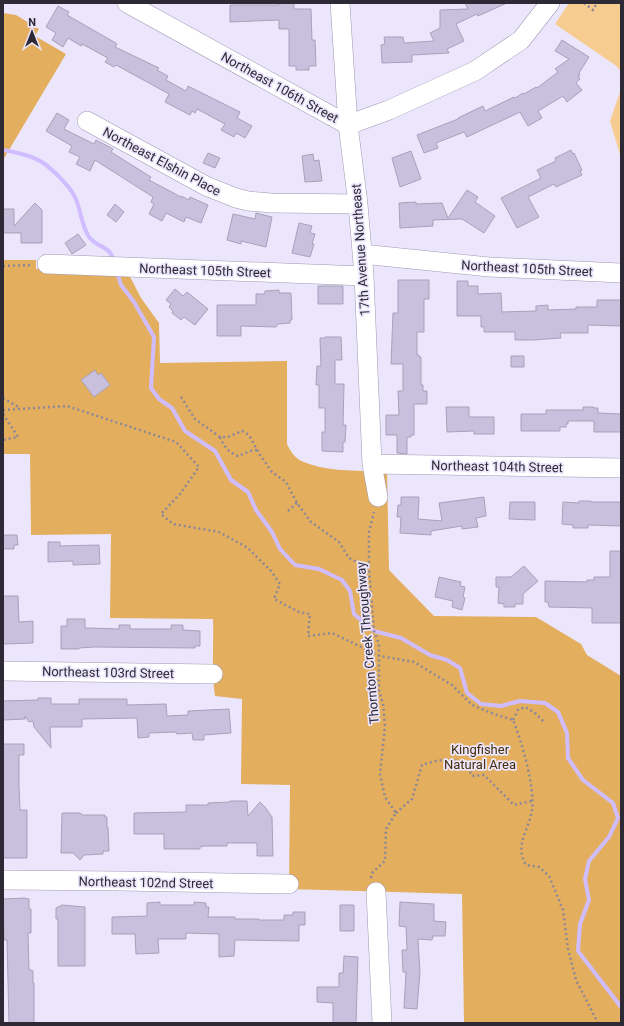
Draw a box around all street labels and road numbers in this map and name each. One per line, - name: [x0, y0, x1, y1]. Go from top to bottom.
- street label: Northeast 106th Street: [218, 49, 341, 126]
- street label: Northeast Elshin Place: [100, 124, 223, 199]
- street label: 17th Avenue Northeast: [348, 183, 373, 317]
- street label: Northeast 105th Street: [461, 258, 593, 279]
- street label: Northeast 105th Street: [139, 261, 271, 280]
- street label: Northeast 104th Street: [431, 458, 563, 475]
- street label: Thornton Creek Throughway: [353, 561, 382, 725]
- street label: Northeast 103rd Street: [42, 664, 174, 681]
- street label: Northeast 102nd Street: [78, 874, 214, 891]

